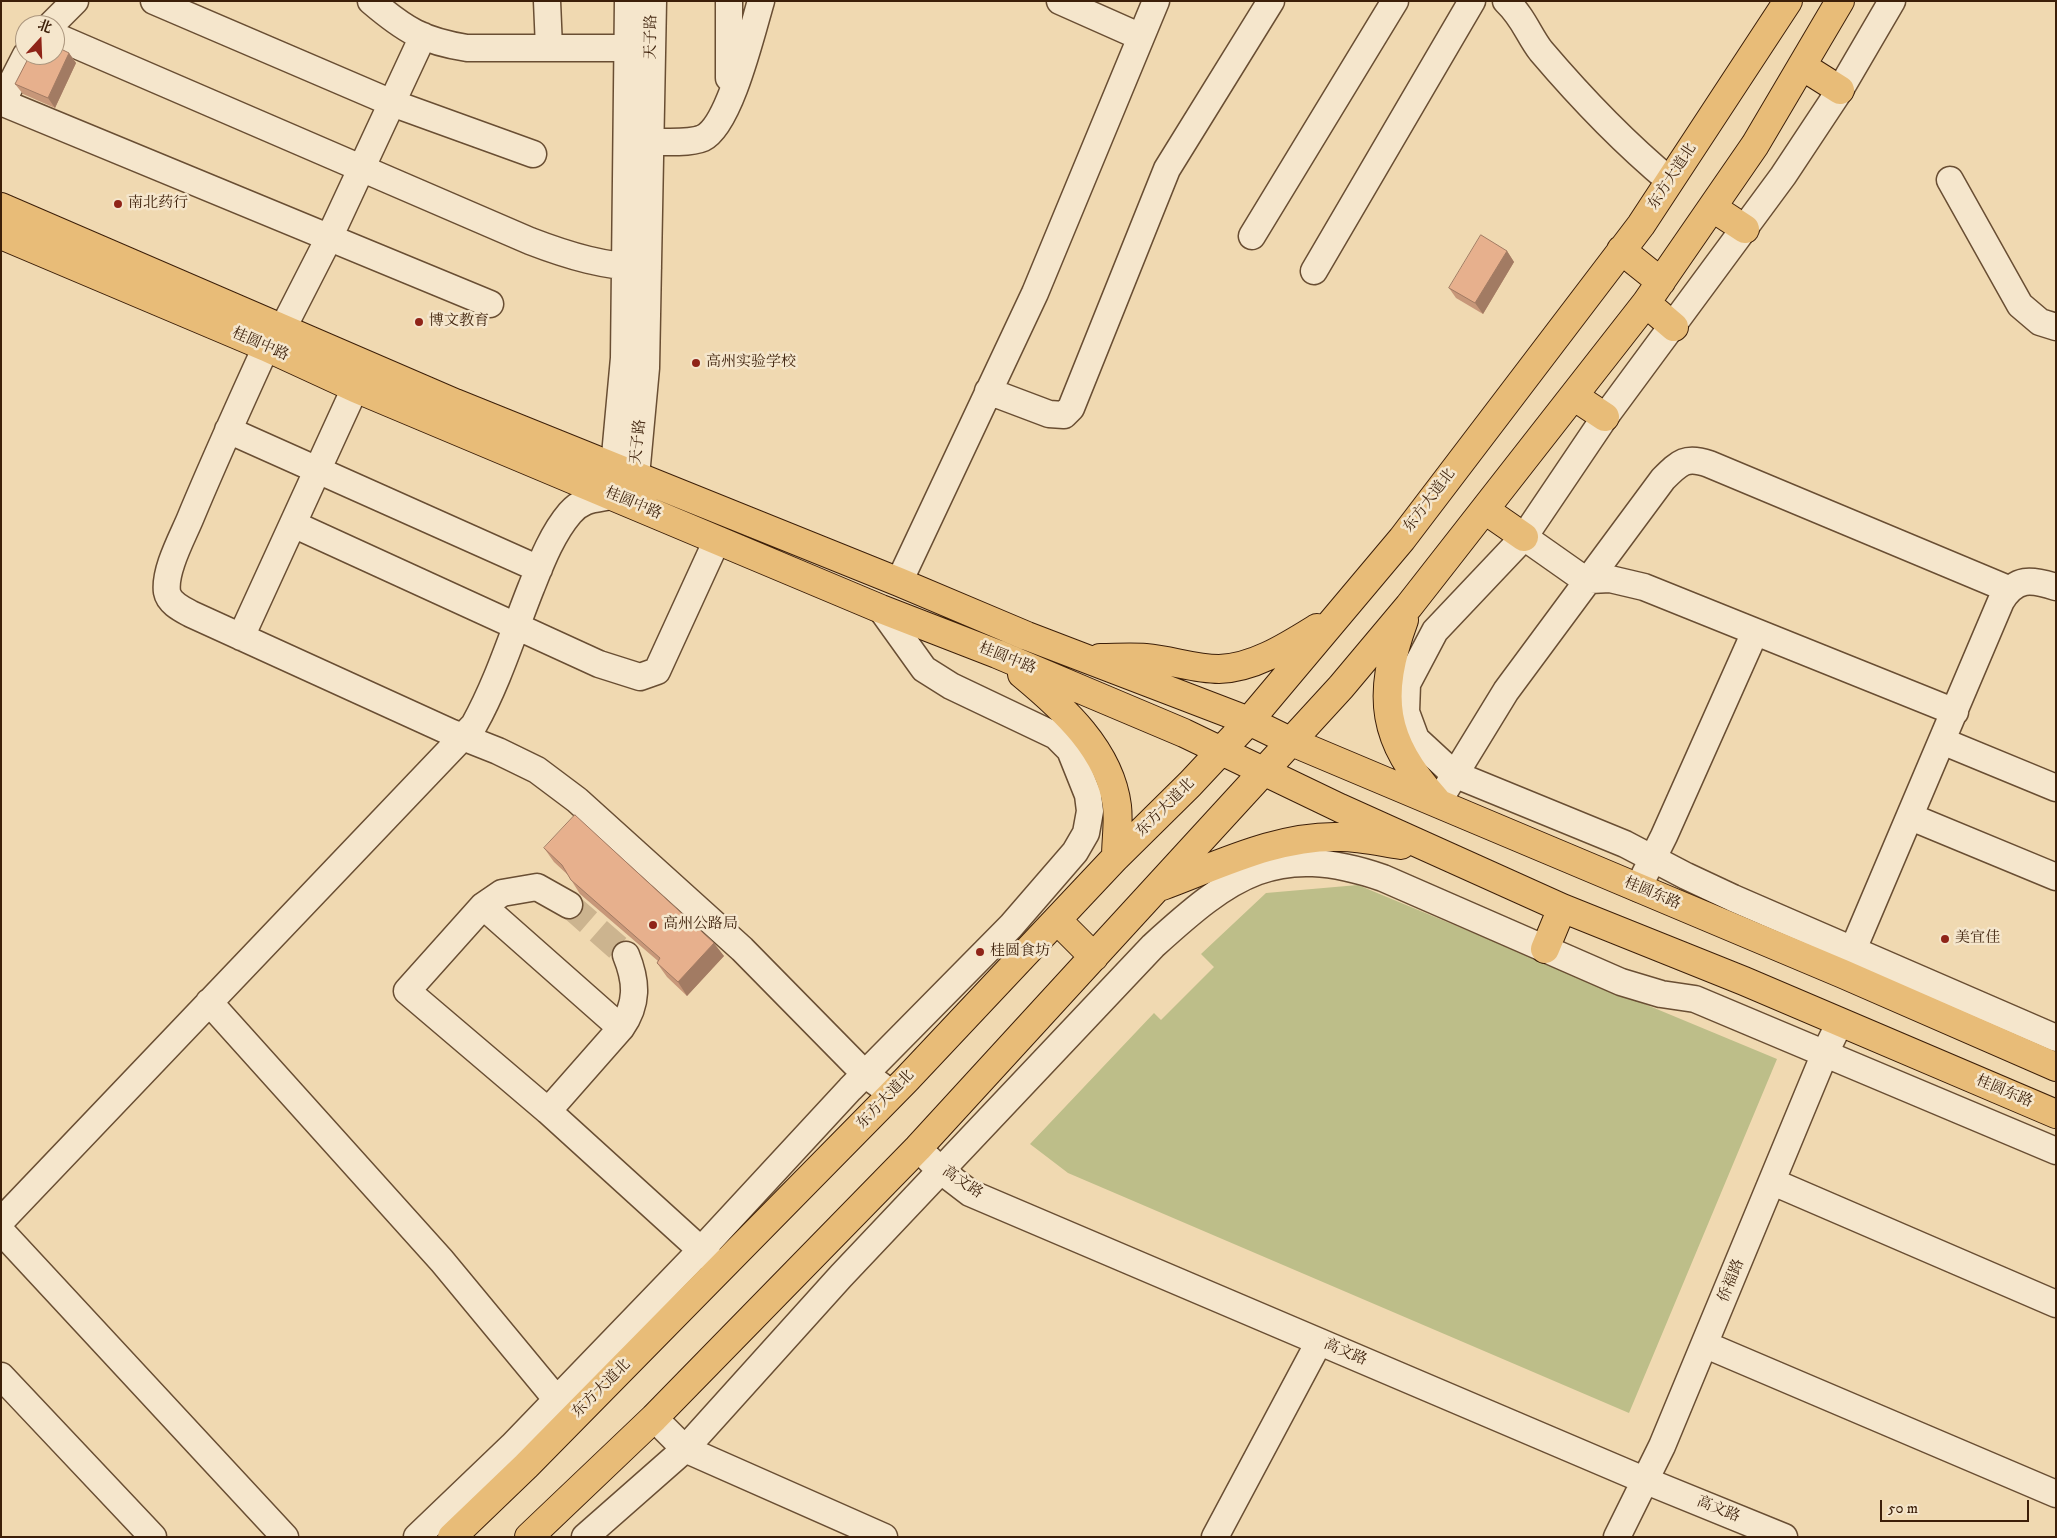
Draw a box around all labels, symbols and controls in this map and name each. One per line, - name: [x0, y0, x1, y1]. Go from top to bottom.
- street label: 天子路: [643, 14, 661, 60]
- north arrow: [15, 15, 65, 65]
- text: 北: [35, 16, 54, 38]
- street label: 东方大道北: [1645, 141, 1701, 213]
- place label: 南北药行: [128, 195, 188, 213]
- marker: 南北药行: [112, 198, 124, 210]
- place label: 博文教育: [429, 313, 489, 331]
- marker: 博文教育: [413, 316, 425, 328]
- street label: 桂圆中路: [229, 325, 291, 365]
- place label: 高州实验学校: [706, 354, 796, 372]
- marker: 高州实验学校: [690, 357, 702, 369]
- street label: 天子路: [628, 419, 650, 465]
- street label: 东方大道北: [1400, 466, 1460, 536]
- street label: 桂圆中路: [602, 484, 664, 524]
- street label: 桂圆中路: [976, 639, 1038, 679]
- street label: 东方大道北: [1133, 775, 1199, 841]
- street label: 桂圆东路: [1621, 874, 1683, 914]
- place label: 高州公路局: [663, 916, 738, 934]
- marker: 高州公路局: [647, 919, 659, 931]
- place label: 美宜佳: [1955, 930, 2000, 948]
- marker: 美宜佳: [1939, 933, 1951, 945]
- place label: 桂圆食坊: [990, 943, 1050, 961]
- marker: 桂圆食坊: [974, 946, 986, 958]
- street label: 东方大道北: [853, 1067, 919, 1133]
- street label: 桂圆东路: [1973, 1072, 2035, 1112]
- street label: 高文路: [938, 1163, 986, 1203]
- street label: 侨福路: [1715, 1257, 1749, 1305]
- street label: 高文路: [1321, 1336, 1369, 1370]
- street label: 东方大道北: [569, 1356, 635, 1422]
- scale bar: [1882, 1490, 2031, 1522]
- street label: 高文路: [1694, 1493, 1742, 1527]
- text: 50 m: [1888, 1499, 1918, 1518]

